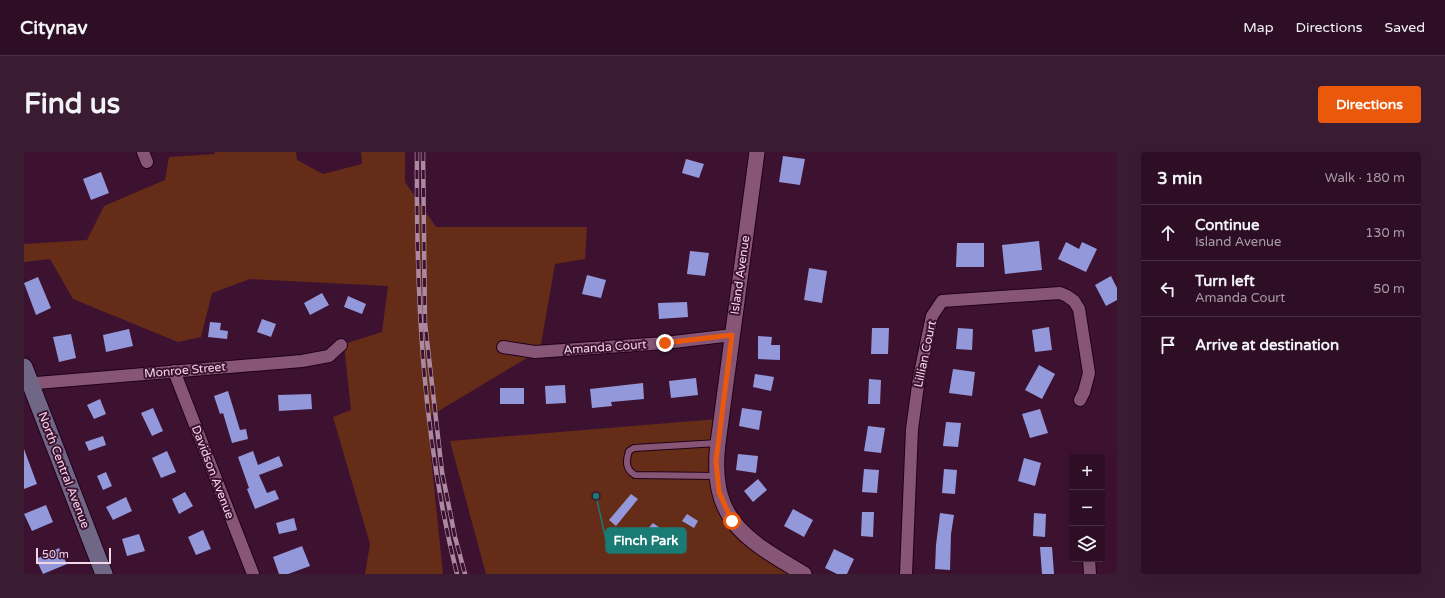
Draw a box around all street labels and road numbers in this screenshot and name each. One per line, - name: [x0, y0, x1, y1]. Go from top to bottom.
- street label: Island Avenue: [728, 234, 753, 315]
- street label: Lillian Court: [911, 319, 939, 389]
- street label: Amanda Court: [563, 337, 647, 357]
- street label: Monroe Street: [144, 359, 227, 381]
- street label: North Central Avenue: [35, 410, 93, 530]
- street label: Davidson Avenue: [189, 423, 237, 521]

